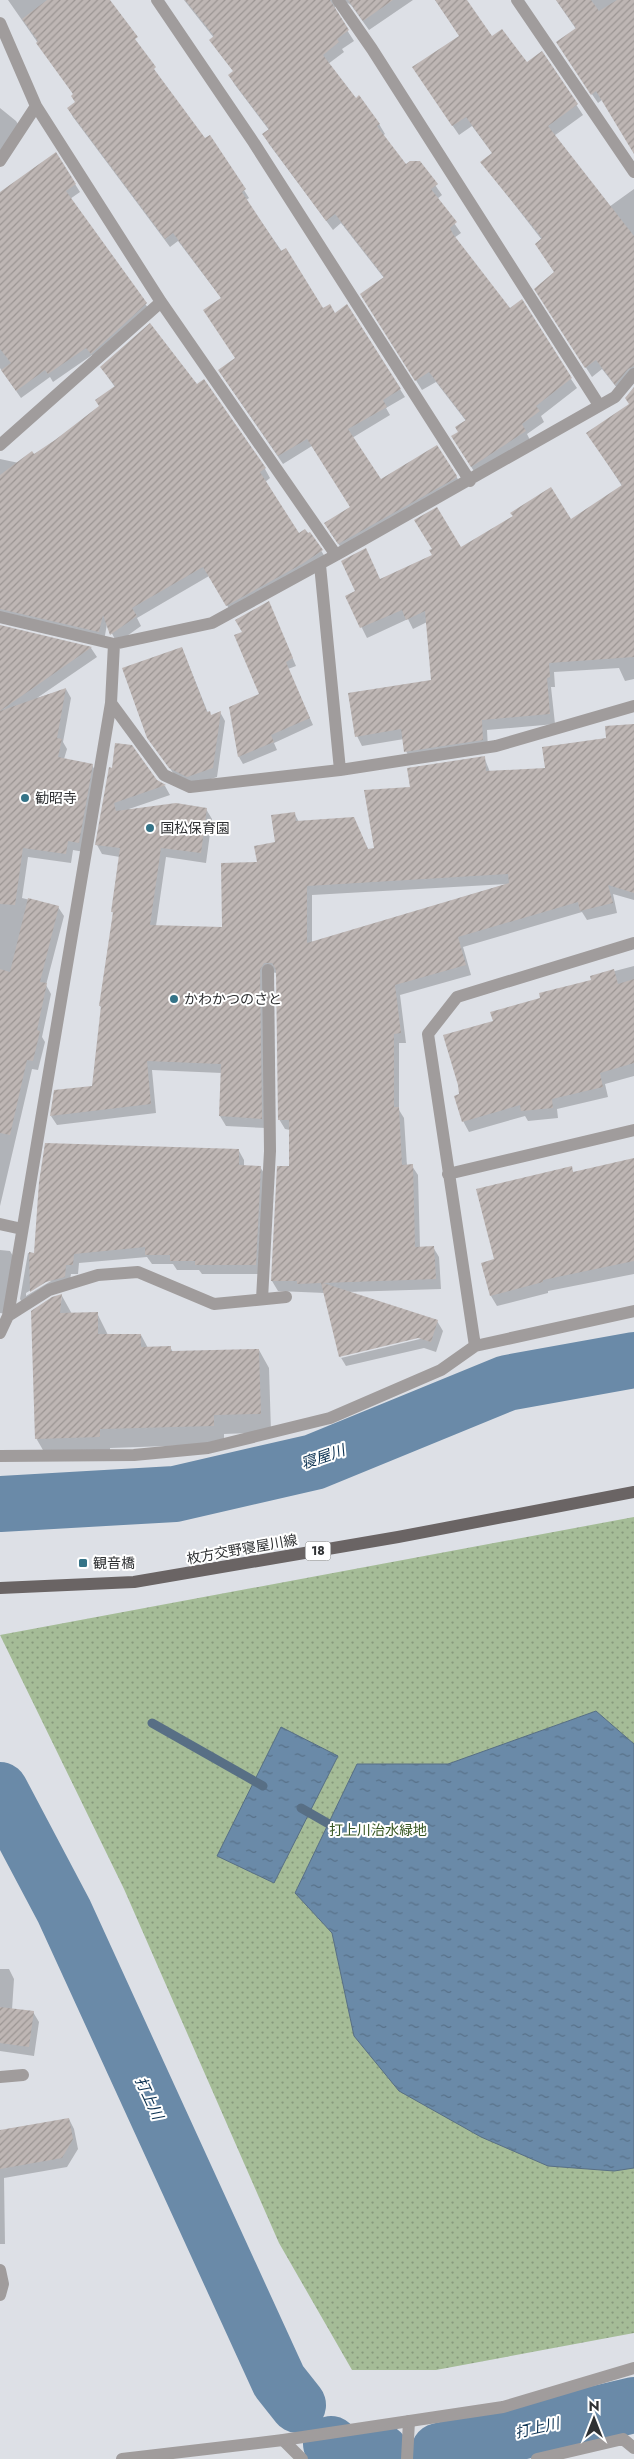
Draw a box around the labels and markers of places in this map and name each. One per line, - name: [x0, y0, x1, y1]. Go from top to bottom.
- place label: 勧昭寺: [35, 788, 77, 808]
- marker: 勧昭寺: [19, 792, 31, 804]
- place label: 国松保育園: [160, 818, 230, 838]
- marker: 国松保育園: [144, 822, 156, 834]
- place label: かわかつのさと: [184, 989, 282, 1009]
- marker: かわかつのさと: [168, 993, 180, 1005]
- place label: 観音橋: [93, 1553, 135, 1573]
- marker: 観音橋: [77, 1557, 89, 1569]

